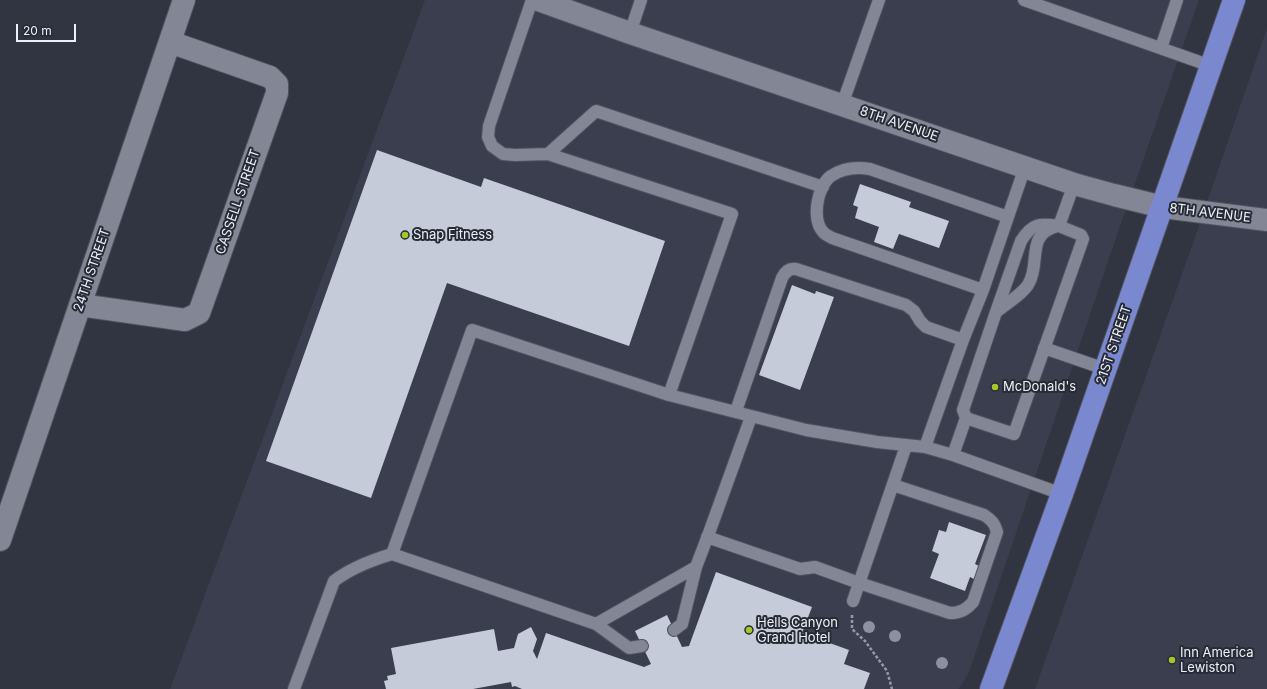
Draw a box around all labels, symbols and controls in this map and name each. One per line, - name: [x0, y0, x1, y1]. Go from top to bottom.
- scale bar: [18, 16, 78, 42]
- text: 20 m: [23, 23, 52, 38]
- street label: 8TH AVENUE: [858, 103, 940, 145]
- street label: CASSELL STREET: [213, 147, 263, 257]
- street label: 8TH AVENUE: [1168, 200, 1252, 226]
- street label: 24TH STREET: [70, 226, 114, 314]
- place label: Snap Fitness: [413, 227, 492, 243]
- marker: Snap Fitness: [400, 230, 410, 240]
- street label: 21ST STREET: [1093, 303, 1135, 387]
- place label: McDonald's: [1003, 379, 1076, 395]
- marker: McDonald's: [990, 382, 1000, 392]
- place label: Hells Canyon Grand Hotel: [757, 615, 838, 646]
- marker: Hells Canyon Grand Hotel: [744, 625, 754, 635]
- place label: Inn America Lewiston: [1180, 645, 1254, 676]
- marker: Inn America Lewiston: [1167, 655, 1177, 665]

